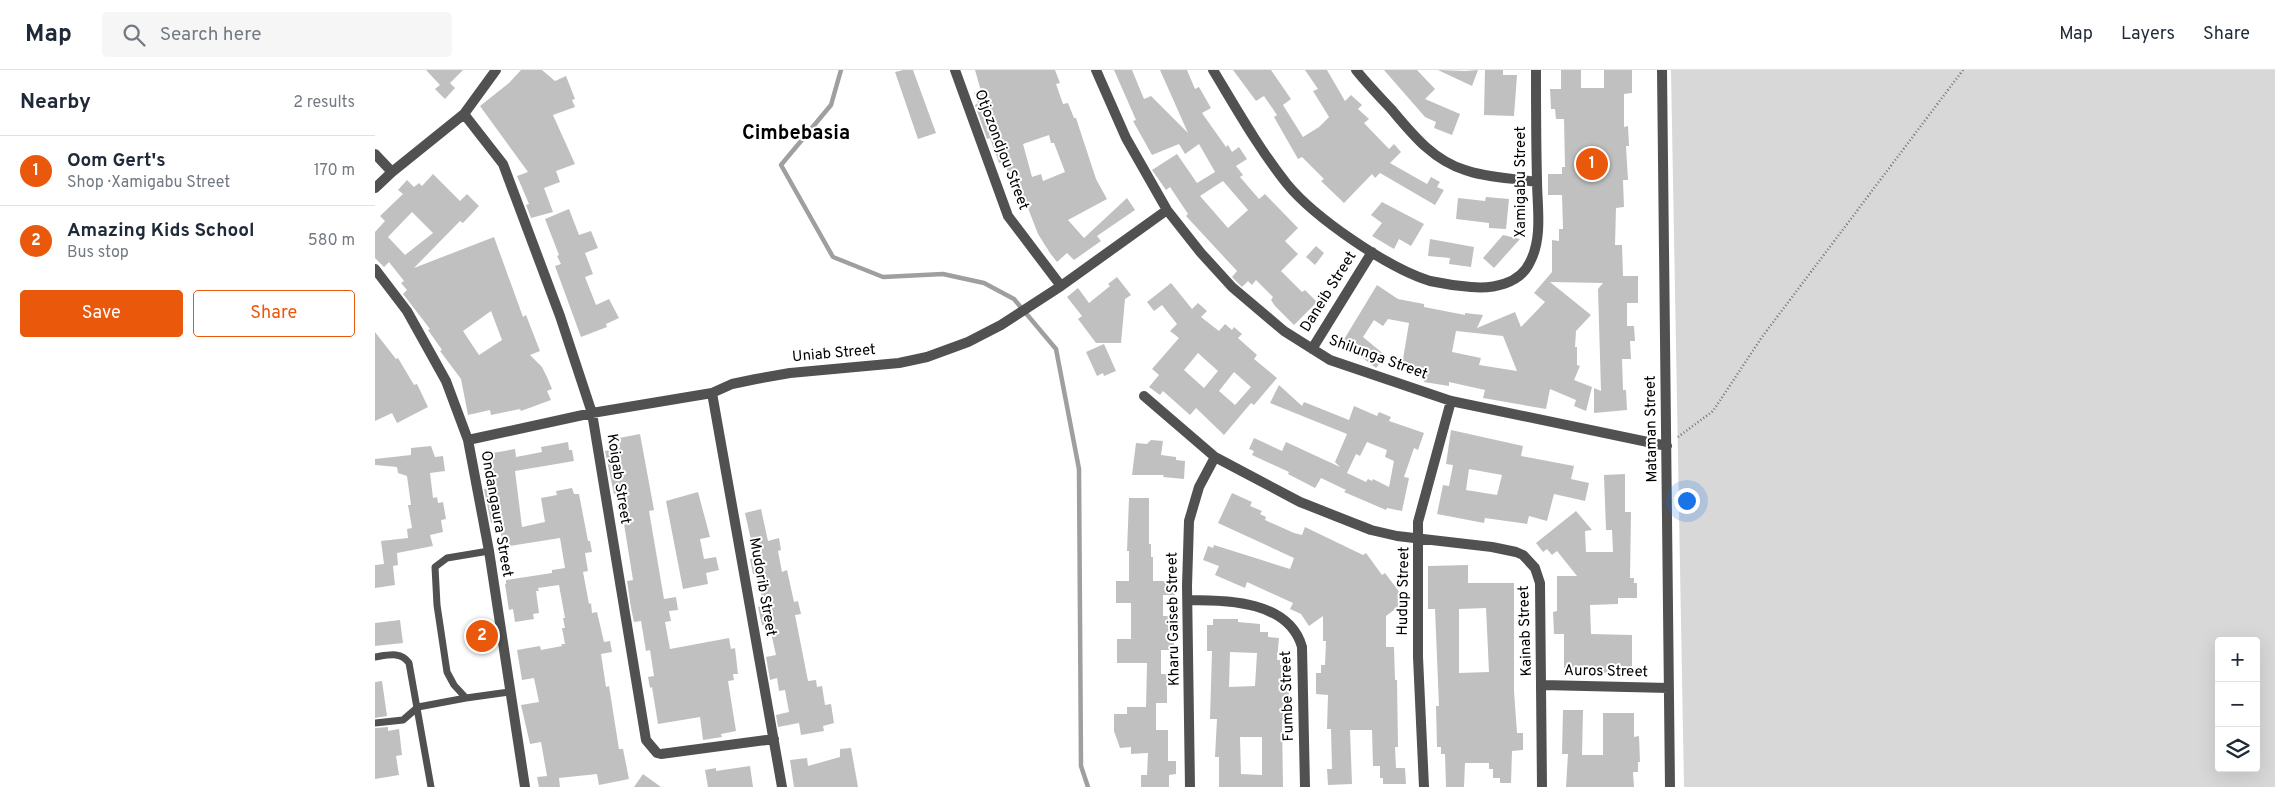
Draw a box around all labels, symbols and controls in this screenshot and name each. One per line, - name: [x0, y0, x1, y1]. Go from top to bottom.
- search box: [102, 12, 452, 57]
- text: Map: [25, 20, 72, 50]
- icon: search: [120, 21, 148, 49]
- text: Search here: [160, 23, 261, 47]
- text: Map: [2059, 23, 2093, 46]
- text: Layers: [2121, 23, 2175, 46]
- text: Share: [2203, 23, 2250, 46]
- street label: Otjozondjou Street: [969, 87, 1033, 213]
- text: Nearby: [20, 89, 91, 116]
- text: 2 results: [293, 93, 355, 113]
- district label: Cimbebasia: [742, 121, 850, 147]
- street label: Xamigabu Street: [1512, 126, 1531, 238]
- pin: 1: [1576, 145, 1608, 183]
- text: Oom Gert's: [67, 149, 166, 173]
- text: 1: [33, 161, 39, 181]
- text: 170 m: [314, 161, 355, 181]
- text: Shop · Xamigabu Street: [67, 173, 230, 193]
- text: Amazing Kids School: [67, 219, 255, 243]
- text: 2: [31, 231, 41, 251]
- text: 580 m: [308, 231, 355, 251]
- text: Bus stop: [67, 243, 129, 263]
- street label: Daneib Street: [1297, 248, 1361, 336]
- button: Save: [20, 290, 183, 337]
- button: Share: [193, 290, 355, 337]
- street label: Shilunga Street: [1326, 331, 1430, 385]
- street label: Uniab Street: [791, 341, 877, 367]
- street label: Mataman Street: [1642, 375, 1662, 483]
- street label: Koigab Street: [601, 432, 635, 526]
- street label: Ondangaura Street: [476, 449, 516, 579]
- your location: [1674, 488, 1700, 514]
- street label: Mudorib Street: [744, 536, 780, 638]
- street label: Hudup Street: [1394, 546, 1414, 636]
- street label: Kharu Gaiseb Street: [1163, 552, 1185, 686]
- street label: Kainab Street: [1515, 585, 1537, 677]
- pin: 2: [466, 617, 498, 655]
- map controls: [2215, 637, 2260, 772]
- button: +: [2215, 637, 2260, 682]
- street label: Fumbe Street: [1277, 650, 1299, 742]
- street label: Auros Street: [1564, 662, 1648, 682]
- button: −: [2215, 682, 2260, 727]
- button: layers: [2215, 727, 2260, 772]

